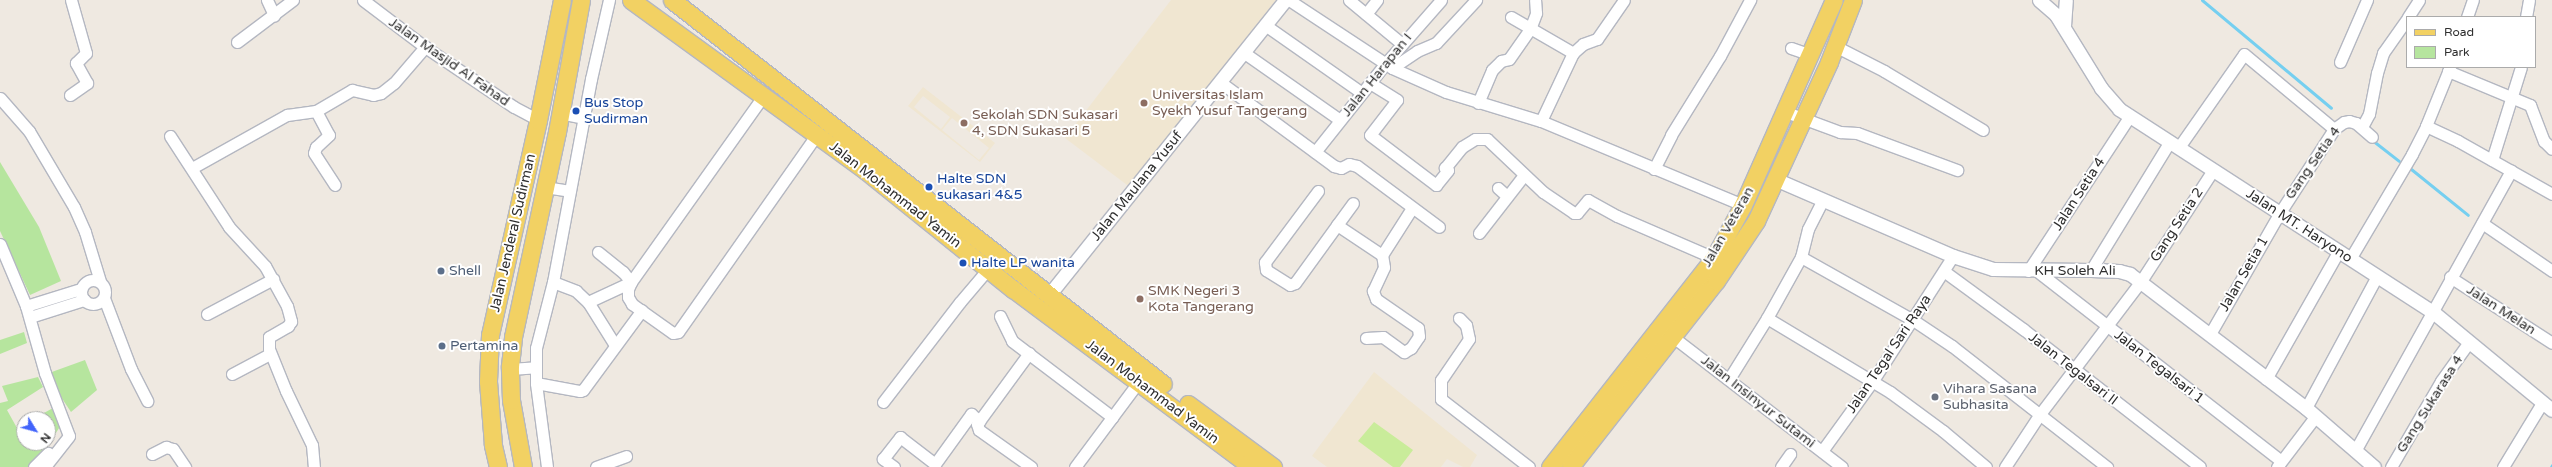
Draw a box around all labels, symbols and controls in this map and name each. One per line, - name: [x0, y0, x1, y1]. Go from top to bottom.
- street label: Jalan Masjid Al Fahad: [385, 14, 513, 110]
- legend: [2406, 16, 2536, 68]
- text: Road: [2444, 25, 2474, 39]
- street label: Jalan Harapan I: [1338, 30, 1416, 120]
- text: Park: [2444, 45, 2470, 59]
- place label: Universitas Islam Syekh Yusuf Tangerang: [1152, 87, 1307, 120]
- place label: Bus Stop Sudirman: [584, 95, 648, 128]
- marker: Universitas Islam Syekh Yusuf Tangerang: [1139, 98, 1149, 108]
- marker: Bus Stop Sudirman: [571, 106, 581, 116]
- place label: Sekolah SDN Sukasari 4, SDN Sukasari 5: [972, 107, 1118, 140]
- marker: Sekolah SDN Sukasari 4, SDN Sukasari 5: [959, 118, 969, 128]
- street label: Gang Setia 4: [2282, 123, 2344, 203]
- street label: Jalan Maulana Yusuf: [1088, 128, 1186, 244]
- street label: Jalan Mohammad Yamin: [826, 138, 964, 252]
- street label: Jalan Jenderal Sudirman: [487, 152, 539, 314]
- street label: Jalan Setia 4: [2049, 154, 2109, 234]
- place label: Halte SDN sukasari 4&5: [937, 171, 1023, 204]
- marker: Halte SDN sukasari 4&5: [924, 182, 934, 192]
- street label: Jalan Veteran: [1698, 184, 1758, 270]
- street label: Gang Setia 2: [2147, 185, 2207, 265]
- street label: Jalan MT. Haryono: [2243, 185, 2355, 267]
- street label: Jalan Setia 1: [2216, 234, 2272, 314]
- place label: Halte LP wanita: [971, 255, 1075, 271]
- marker: Halte LP wanita: [958, 258, 968, 268]
- place label: Shell: [449, 263, 481, 279]
- street label: KH Soleh Ali: [2034, 263, 2116, 279]
- marker: Shell: [436, 266, 446, 276]
- street label: Jalan Melan: [2463, 281, 2539, 339]
- place label: SMK Negeri 3 Kota Tangerang: [1148, 283, 1254, 316]
- street label: Jalan Tegal Sari Raya: [1843, 292, 1935, 416]
- marker: SMK Negeri 3 Kota Tangerang: [1135, 294, 1145, 304]
- street label: Jalan Tegalsari 1: [2111, 327, 2207, 407]
- street label: Jalan Tegalsari II: [2025, 329, 2121, 409]
- street label: Jalan Mohammad Yamin: [1082, 336, 1222, 448]
- place label: Pertamina: [450, 338, 518, 354]
- marker: Pertamina: [437, 341, 447, 351]
- street label: Jalan Insinyur Sutami: [1697, 352, 1819, 452]
- street label: Gang Sukarasa 4: [2393, 352, 2467, 456]
- place label: Vihara Sasana Subhasita: [1943, 381, 2037, 414]
- marker: Vihara Sasana Subhasita: [1930, 392, 1940, 402]
- north arrow: [16, 411, 56, 451]
- text: N: [37, 430, 53, 445]

